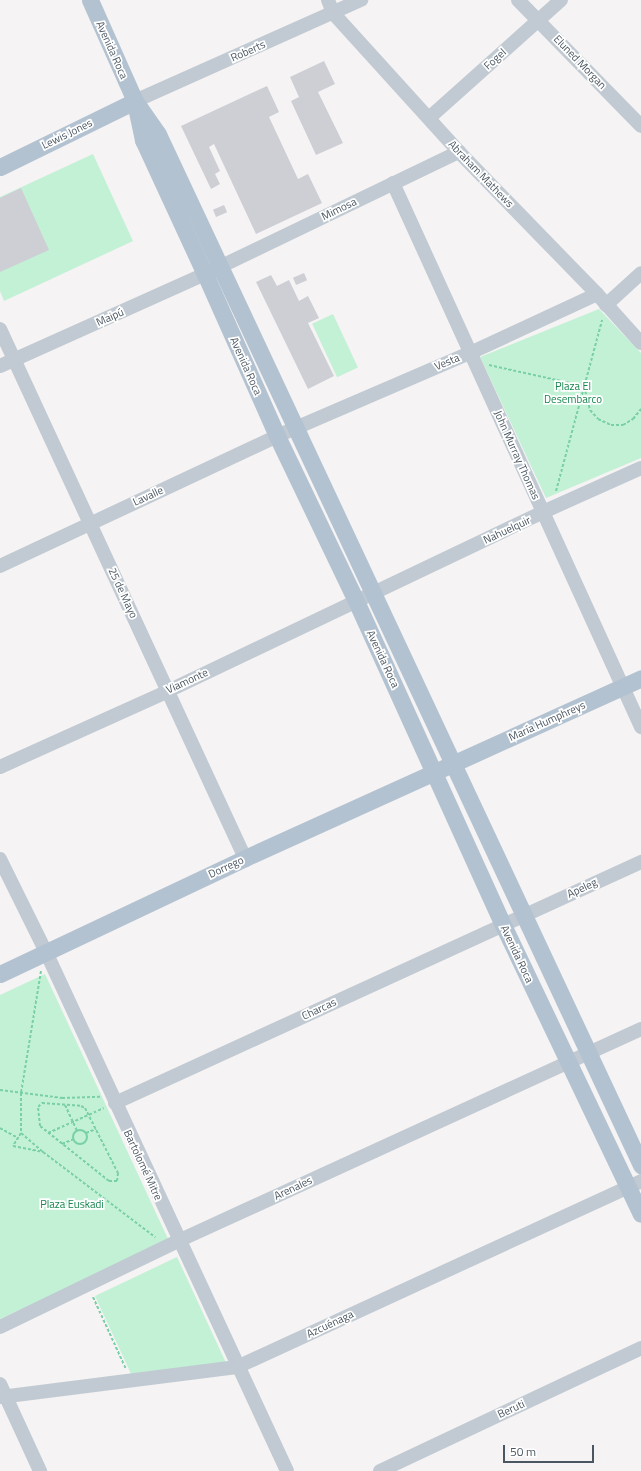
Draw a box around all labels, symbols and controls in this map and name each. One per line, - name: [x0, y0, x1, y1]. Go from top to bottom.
- street label: Avenida Roca: [93, 19, 131, 81]
- street label: Eluned Morgan: [551, 32, 609, 92]
- street label: Roberts: [229, 38, 267, 64]
- street label: Fogel: [481, 46, 509, 72]
- street label: Lewis Jones: [40, 116, 94, 152]
- street label: Abraham Mathews: [446, 138, 516, 210]
- street label: Mimosa: [319, 195, 359, 223]
- street label: Maipú: [94, 305, 126, 329]
- street label: Avenida Roca: [227, 335, 265, 397]
- street label: Vesta: [432, 351, 462, 373]
- park label: Plaza El Desembarco: [544, 380, 602, 406]
- street label: John Murray Thomas: [491, 408, 543, 502]
- street label: Lavalle: [131, 483, 165, 509]
- street label: Nahuelquir: [481, 513, 533, 547]
- street label: 25 de Mayo: [106, 566, 140, 620]
- street label: Avenida Roca: [364, 628, 402, 690]
- street label: Viamonte: [164, 666, 210, 696]
- street label: María Humphreys: [507, 698, 587, 744]
- street label: Dorrego: [206, 853, 246, 881]
- street label: Apeleg: [565, 875, 599, 901]
- street label: Avenida Roca: [498, 923, 536, 985]
- street label: Charcas: [300, 995, 338, 1023]
- street label: Bartolomé Mitre: [121, 1128, 165, 1202]
- street label: Arenales: [272, 1173, 314, 1203]
- park label: Plaza Euskadi: [40, 1197, 104, 1211]
- street label: Azcuénaga: [304, 1307, 356, 1341]
- street label: Beruti: [495, 1397, 527, 1421]
- scale bar: [505, 1437, 596, 1463]
- text: 50 m: [510, 1442, 536, 1461]

